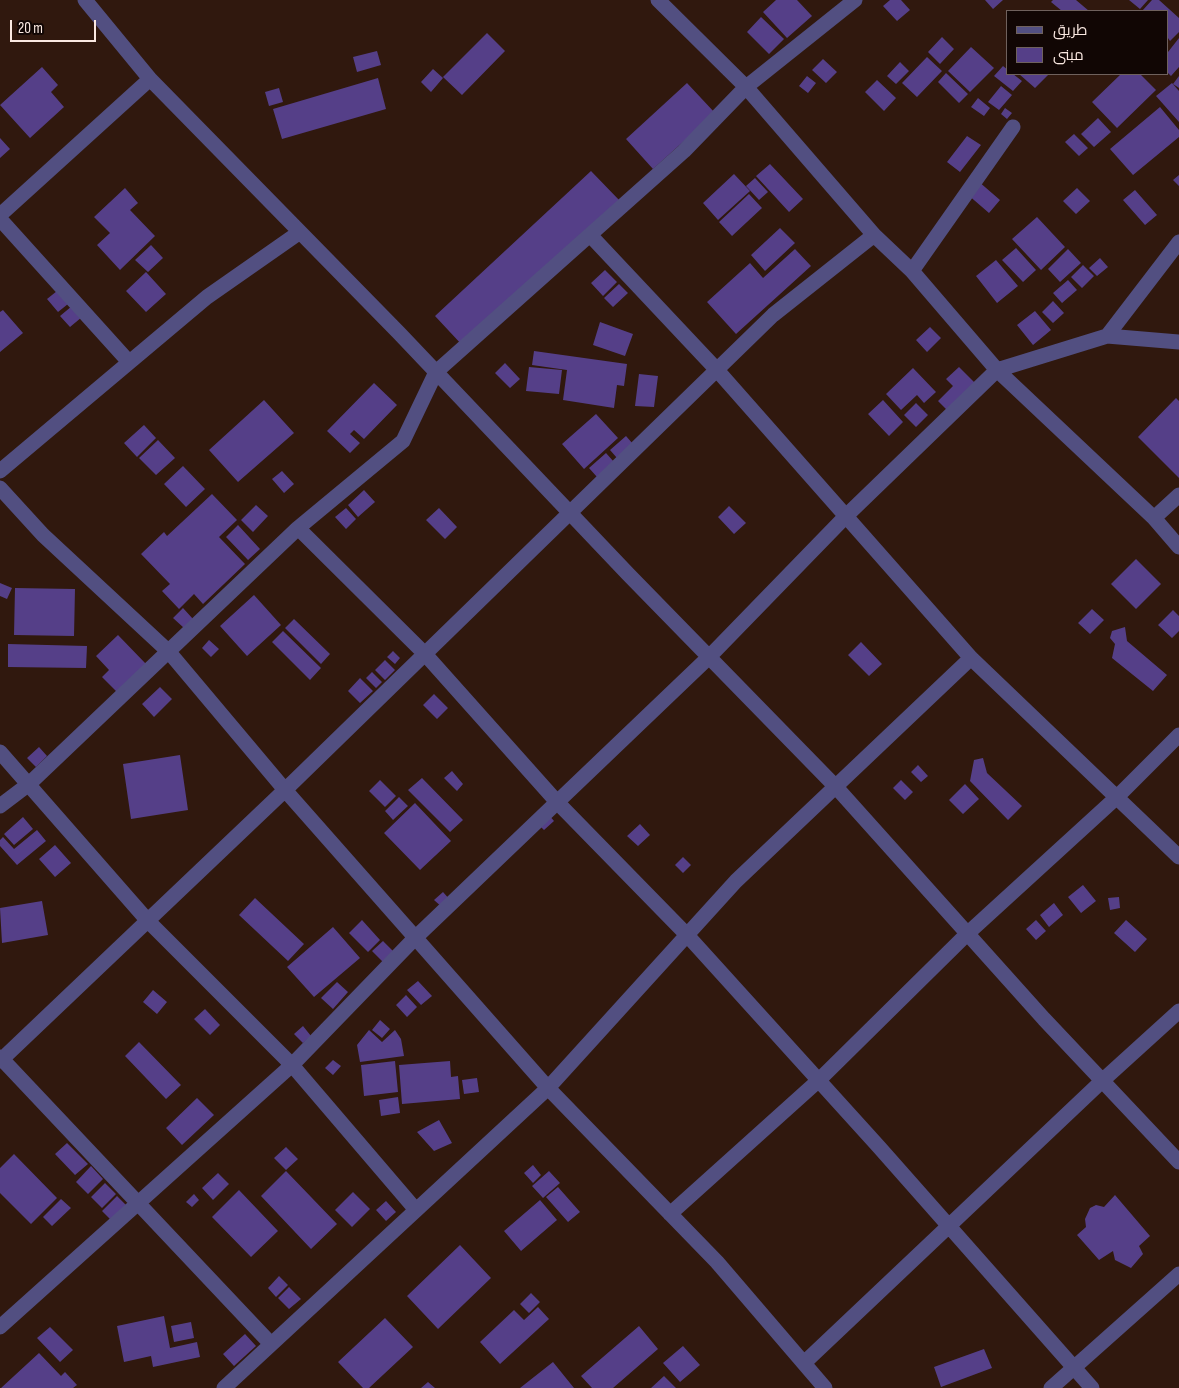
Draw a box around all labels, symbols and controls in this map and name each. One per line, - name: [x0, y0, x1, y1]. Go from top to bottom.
- scale bar: [12, 10, 99, 42]
- legend: [1006, 10, 1169, 75]
- text: 20 m: [18, 19, 43, 38]
- text: طريق: [1053, 21, 1087, 40]
- text: مبنى: [1053, 46, 1084, 65]

